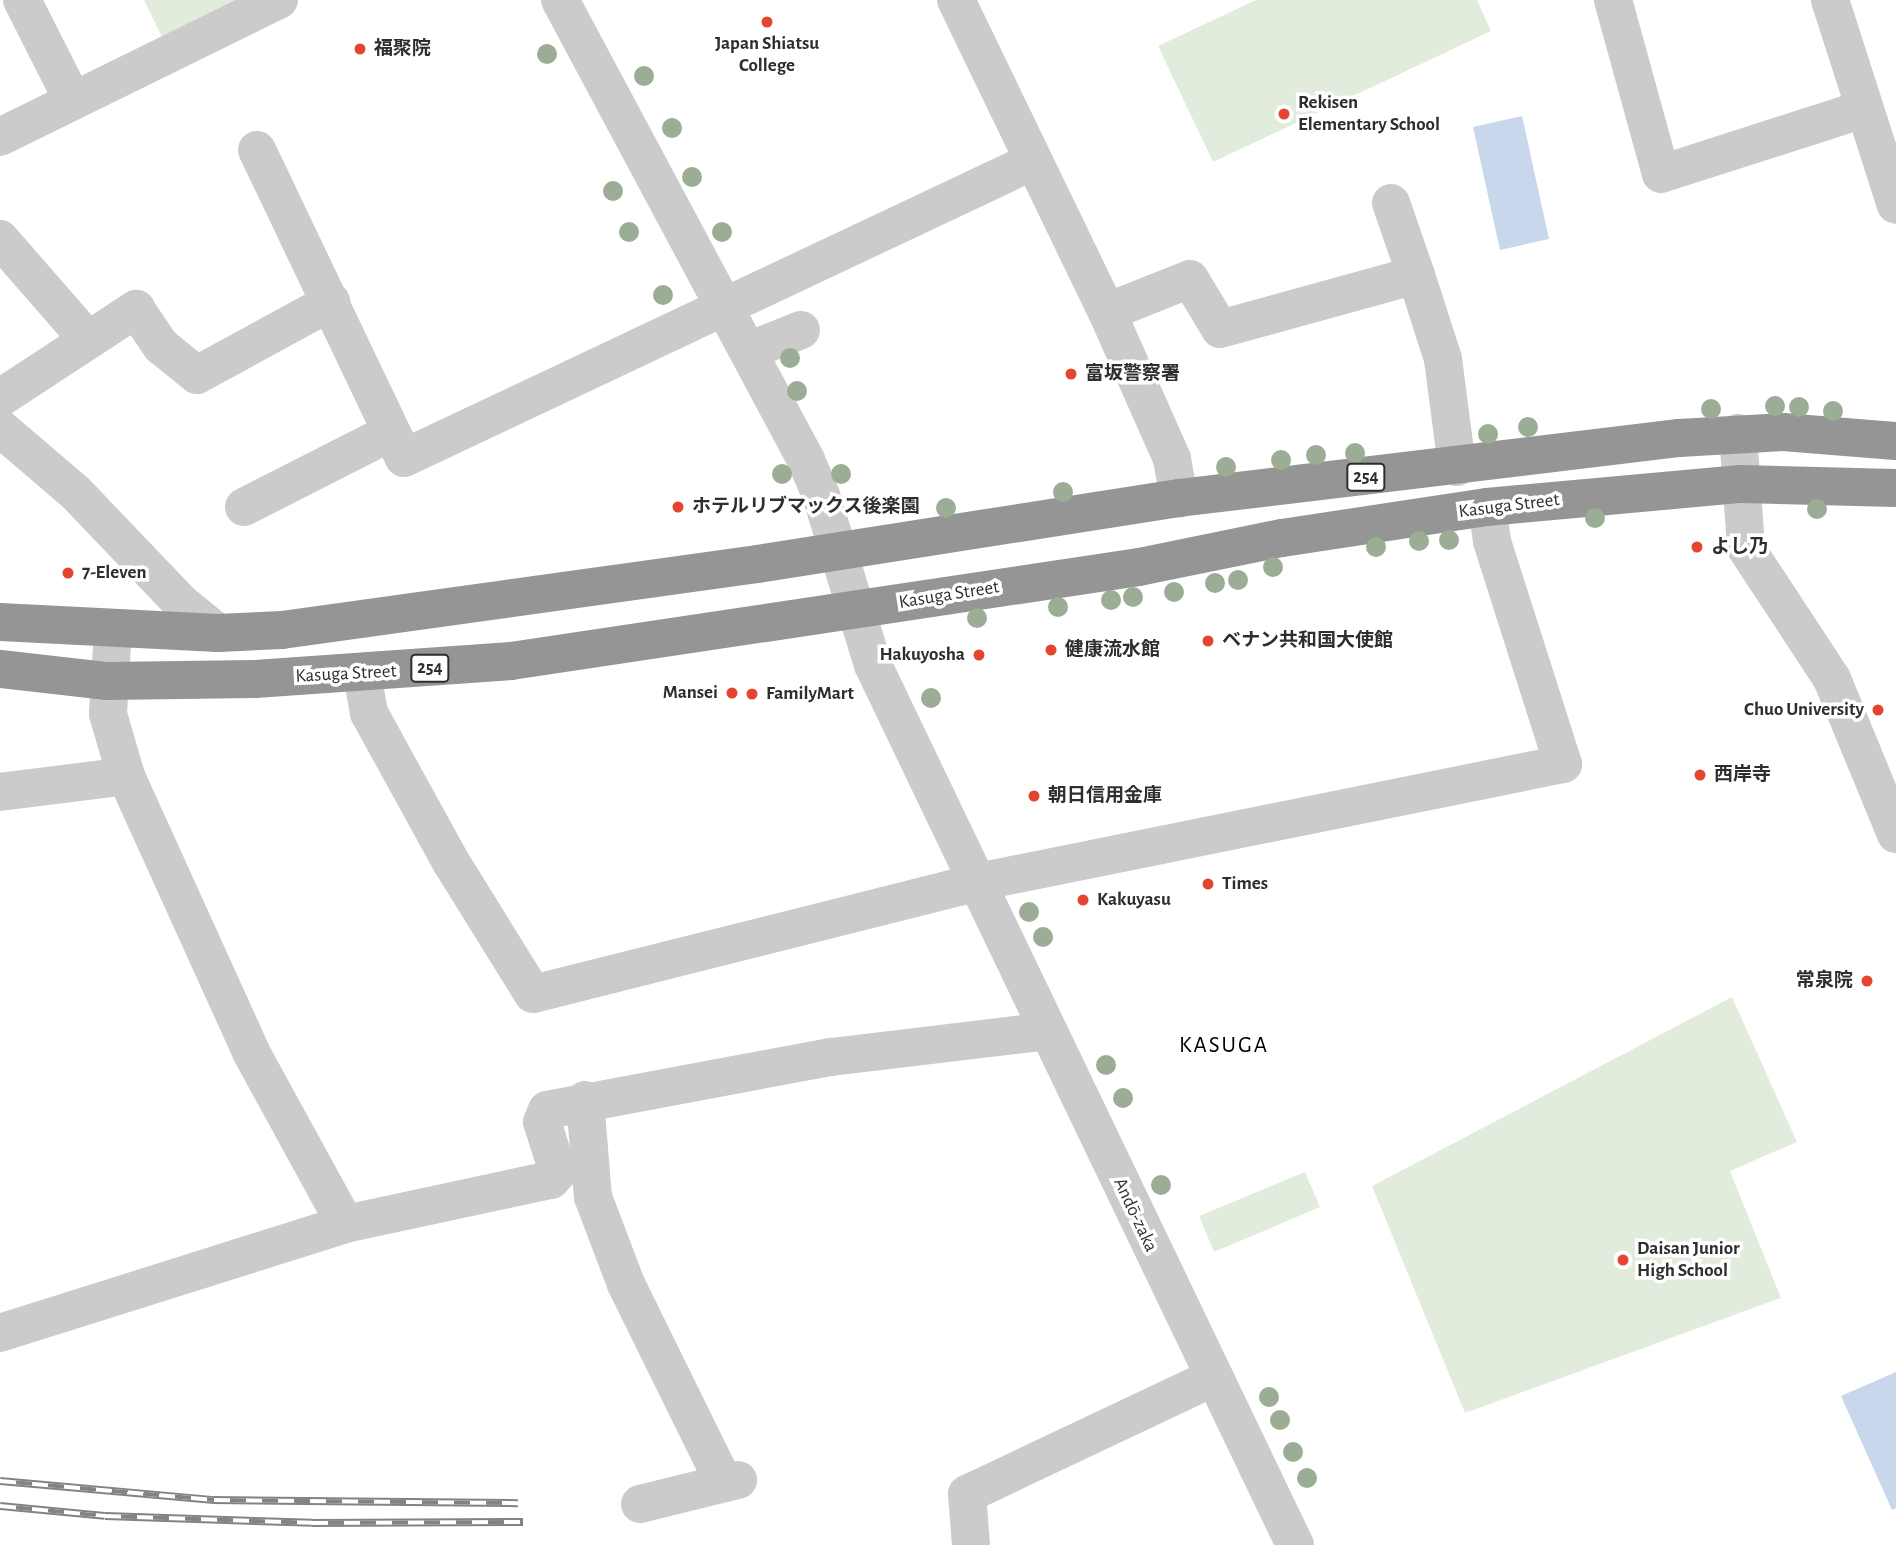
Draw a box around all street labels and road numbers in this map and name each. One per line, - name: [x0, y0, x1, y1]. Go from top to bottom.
- road number: 254: [1345, 462, 1387, 491]
- street label: Kasuga Street: [1457, 489, 1561, 523]
- street label: Kasuga Street: [897, 576, 1001, 614]
- road number: 254: [409, 654, 451, 682]
- street label: Kasuga Street: [295, 660, 397, 688]
- street label: Andō-zaka: [1108, 1174, 1162, 1256]

